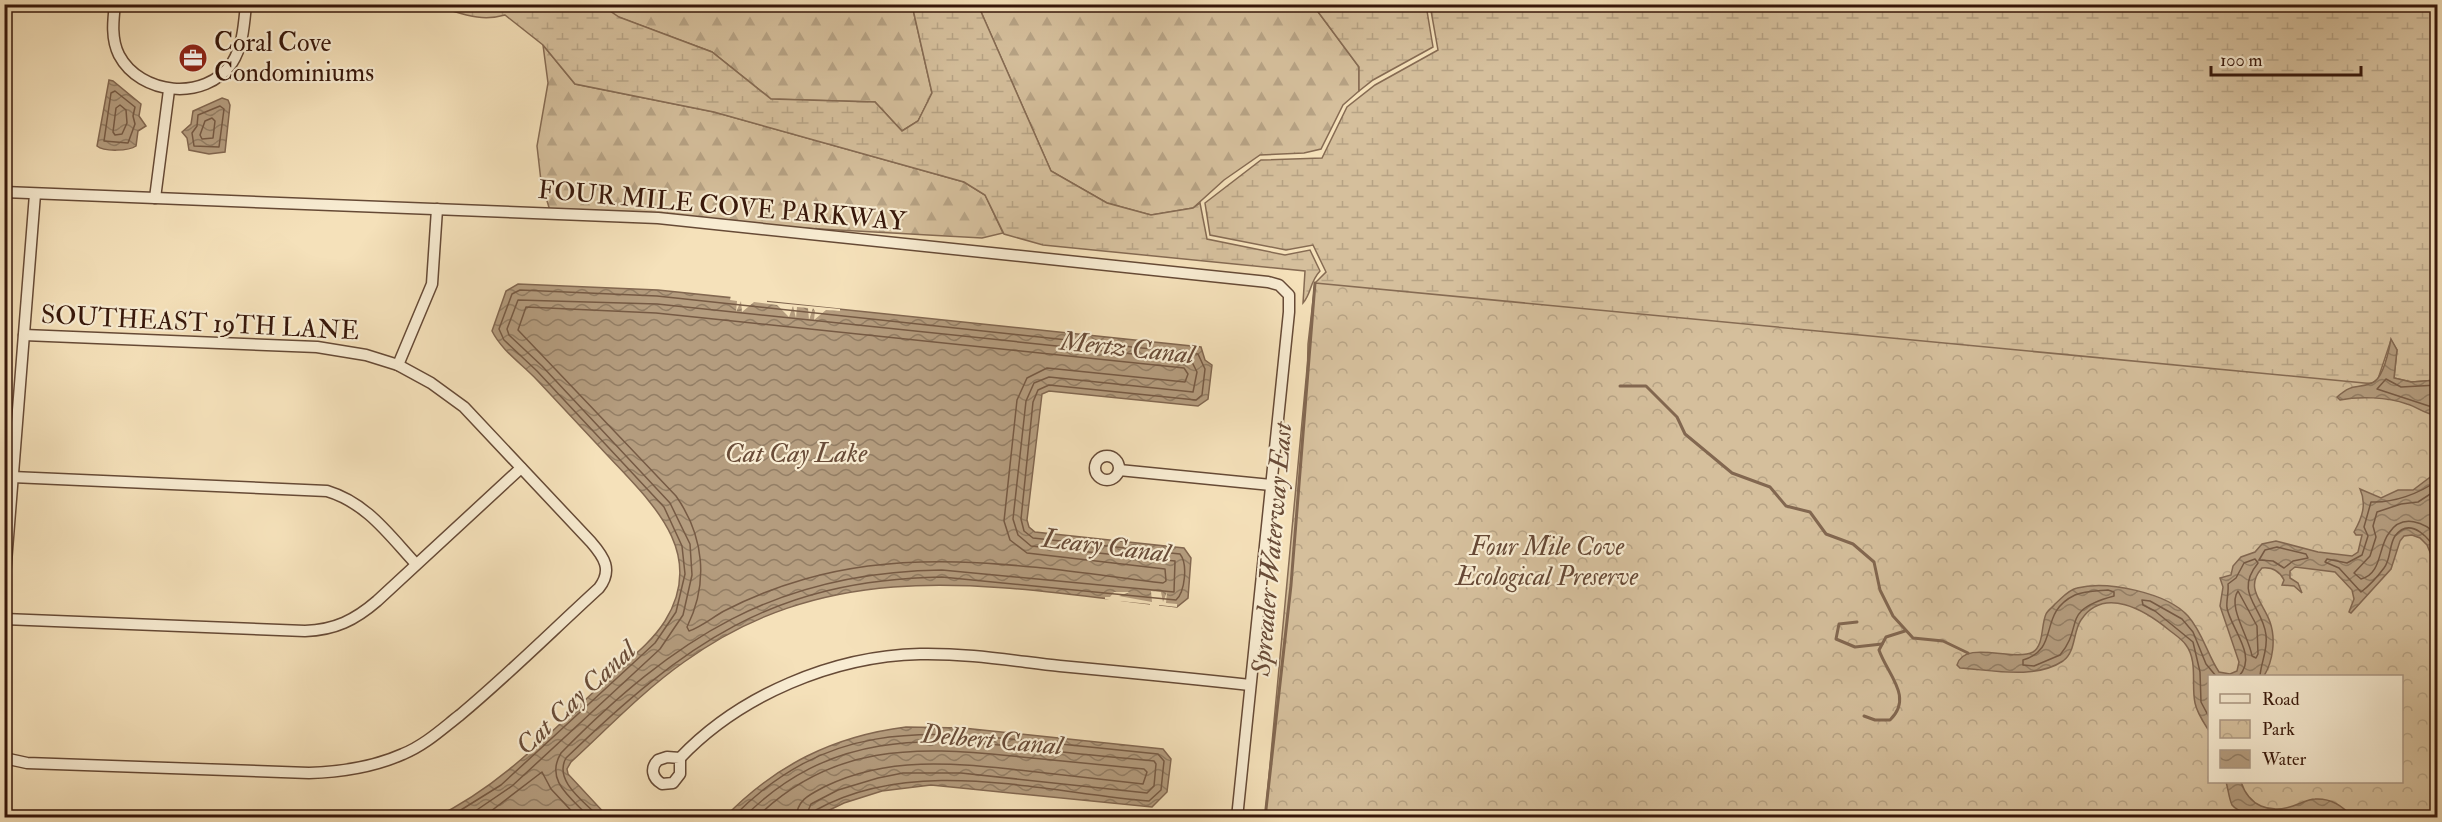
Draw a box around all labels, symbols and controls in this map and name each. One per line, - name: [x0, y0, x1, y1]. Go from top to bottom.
- place label: Coral Cove Condominiums: [214, 27, 374, 89]
- scale bar: [2211, 39, 2361, 77]
- office icon: Coral Cove Condominiums: [177, 42, 209, 74]
- text: 100 m: [2220, 49, 2263, 72]
- street label: FOUR MILE COVE PARKWAY: [536, 174, 909, 238]
- street label: SOUTHEAST 19TH LANE: [40, 299, 360, 347]
- water label: Mertz Canal: [1056, 324, 1198, 372]
- water label: Spreader Waterway East: [1244, 420, 1300, 678]
- water label: Cat Cay Lake: [725, 437, 868, 470]
- water label: Leary Canal: [1039, 522, 1174, 571]
- park label: Four Mile Cove Ecological Preserve: [1454, 531, 1639, 593]
- water label: Cat Cay Canal: [509, 632, 645, 762]
- legend: [2208, 675, 2403, 783]
- text: Road: [2262, 688, 2300, 711]
- water label: Delbert Canal: [919, 717, 1066, 763]
- text: Park: [2262, 718, 2295, 741]
- text: Water: [2261, 748, 2306, 771]

